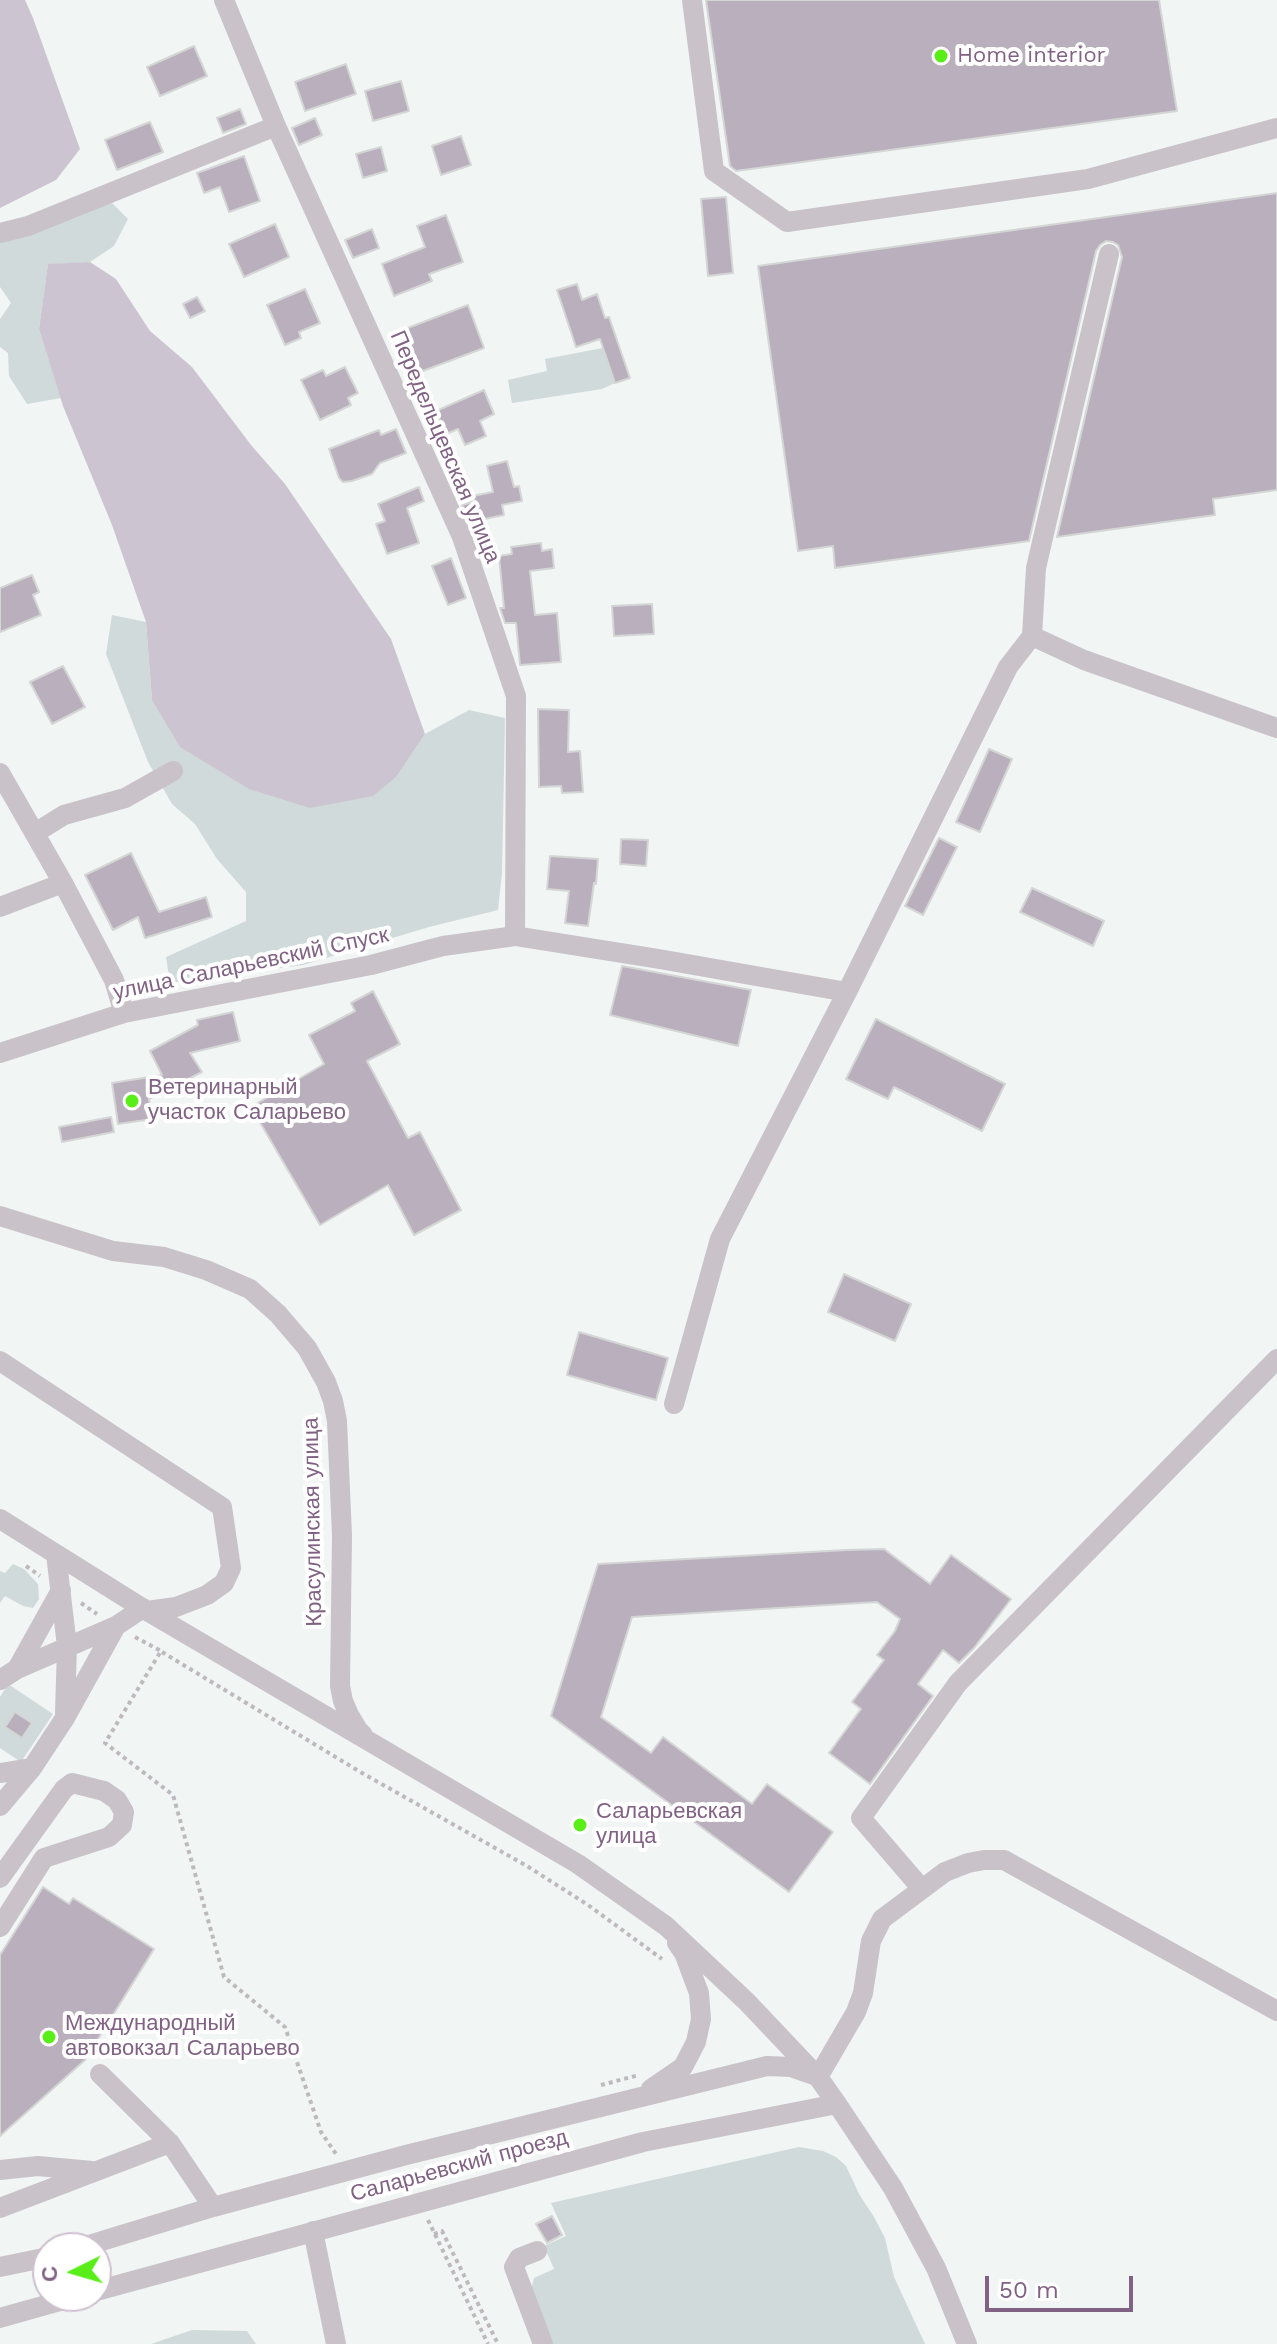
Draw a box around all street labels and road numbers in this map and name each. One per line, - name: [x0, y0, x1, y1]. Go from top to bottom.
- street label: Передельцевская улица: [384, 327, 506, 567]
- street label: улица Саларьевский Спуск: [111, 922, 391, 1006]
- street label: Красулинская улица: [298, 1417, 328, 1627]
- street label: Саларьевский проезд: [347, 2124, 571, 2208]

